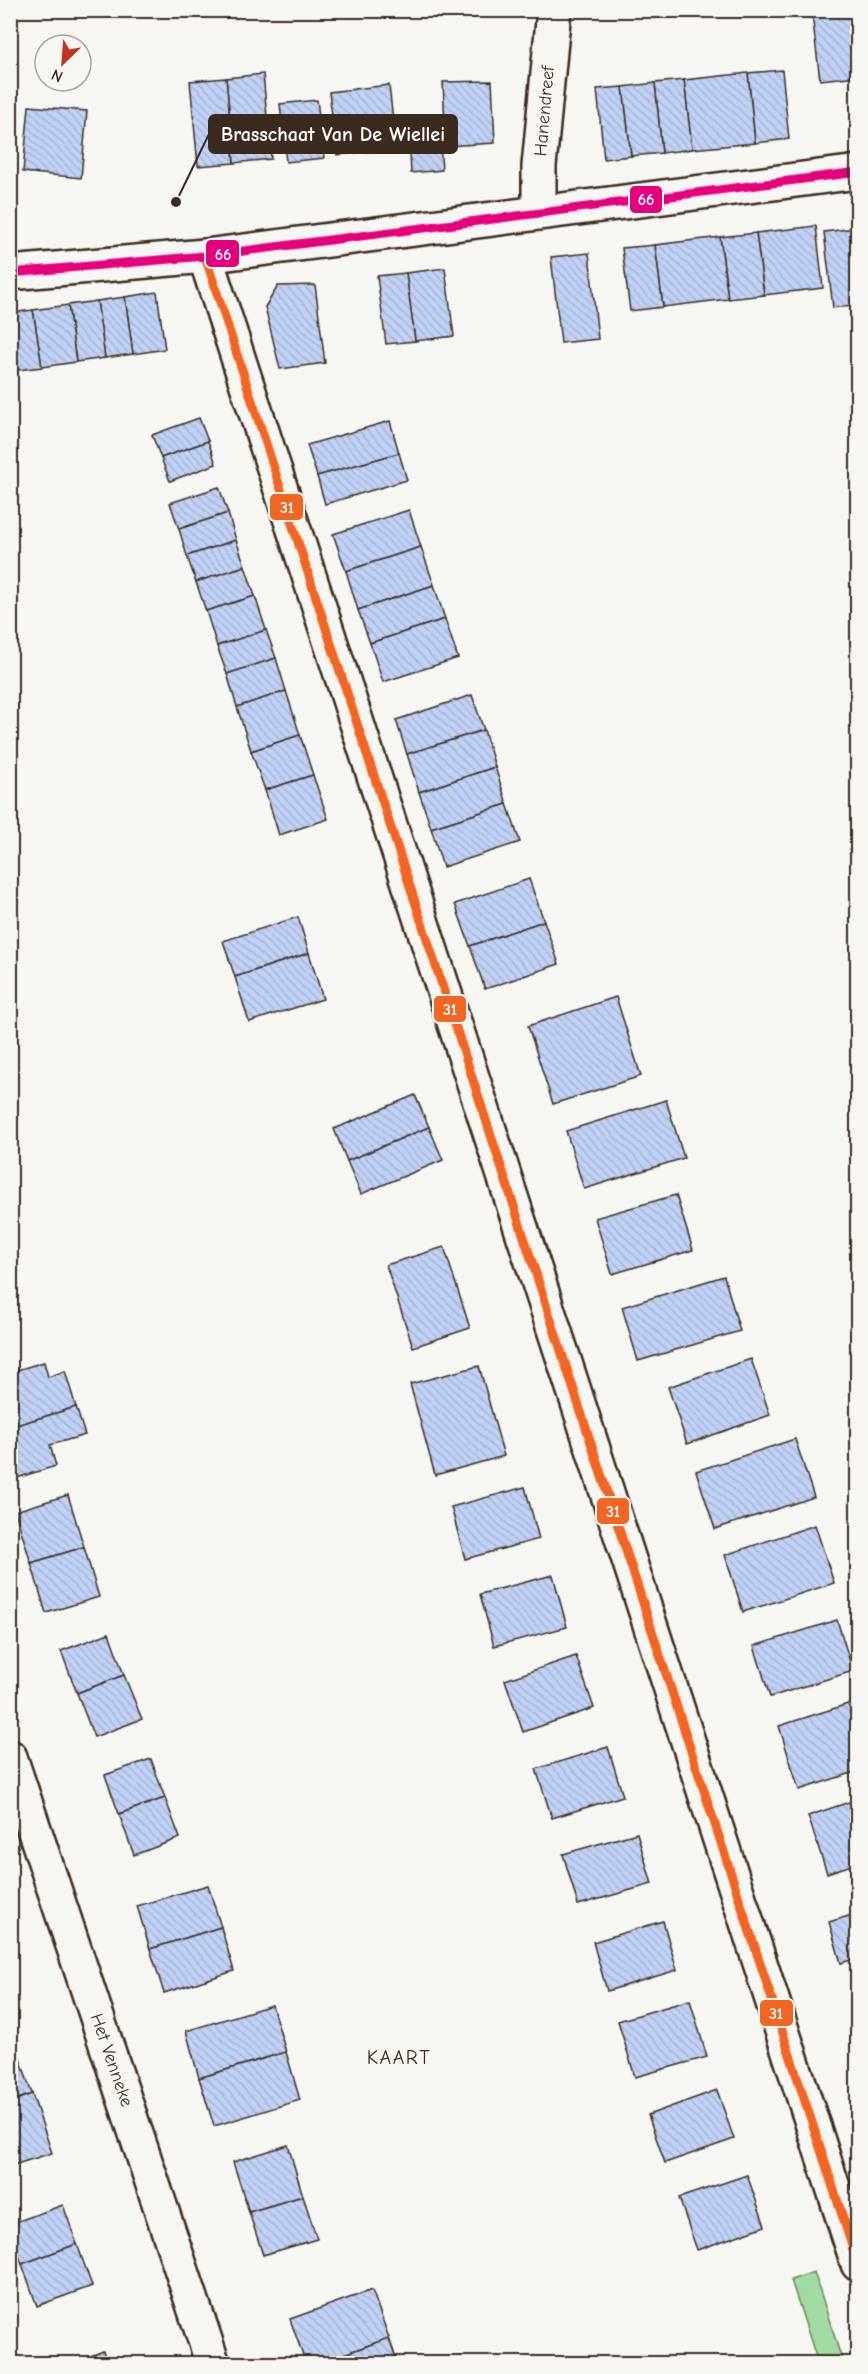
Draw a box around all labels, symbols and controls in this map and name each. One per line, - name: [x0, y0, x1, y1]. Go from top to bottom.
- north arrow: [33, 33, 93, 93]
- street label: Hanendreef: [530, 64, 559, 157]
- text: N: [49, 65, 66, 86]
- callout: Brasschaat Van De Wiellei: [209, 115, 457, 153]
- text: Brasschaat Van De Wiellei: [221, 123, 445, 146]
- line badge: 66: [629, 185, 663, 214]
- text: 66: [638, 191, 654, 209]
- line badge: 66: [205, 239, 240, 268]
- text: 66: [215, 246, 231, 264]
- line badge: 31: [269, 493, 304, 521]
- text: 31: [280, 499, 294, 517]
- line badge: 31: [433, 995, 467, 1023]
- text: 31: [443, 1001, 457, 1019]
- line badge: 31: [596, 1497, 630, 1525]
- text: 31: [606, 1503, 620, 1521]
- line badge: 31: [759, 1999, 794, 2027]
- text: 31: [769, 2005, 783, 2023]
- street label: Het Venneke: [86, 2011, 137, 2109]
- district label: KAART: [367, 2046, 431, 2069]

